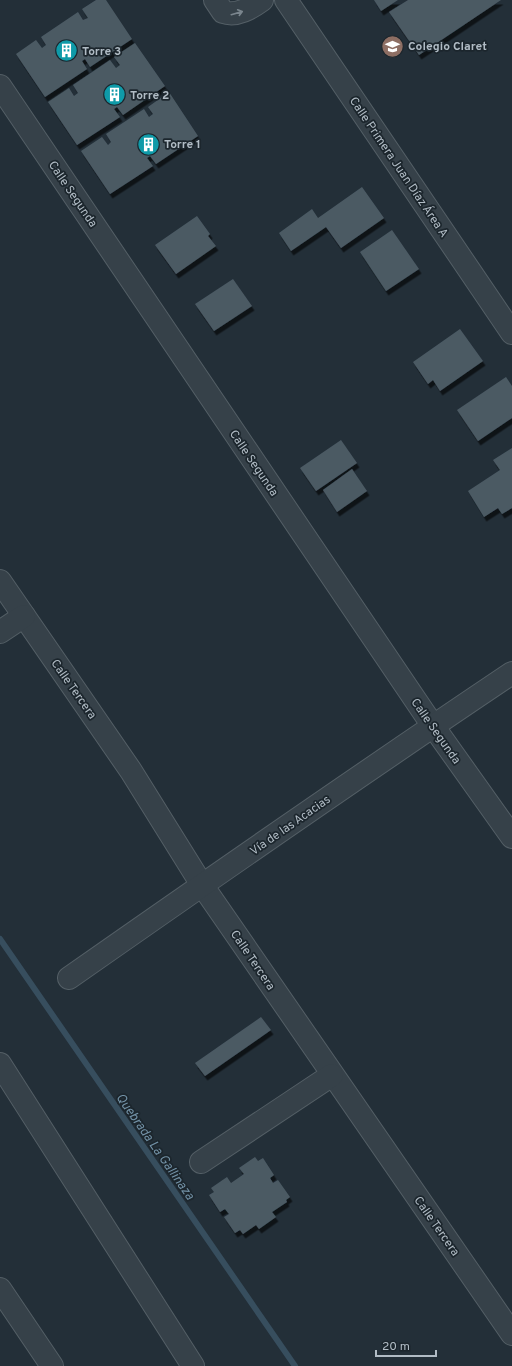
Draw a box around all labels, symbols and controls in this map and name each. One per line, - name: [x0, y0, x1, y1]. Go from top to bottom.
- one-way arrow: [230, 9, 243, 16]
- school or university icon: Colegio Claret: [380, 33, 406, 59]
- building icon: Torre 3: [54, 38, 80, 64]
- place label: Colegio Claret: [408, 39, 487, 55]
- place label: Torre 3: [82, 44, 121, 60]
- building icon: Torre 2: [101, 82, 127, 108]
- place label: Torre 2: [130, 88, 169, 104]
- street label: Calle Primera Juan Díaz Área A: [345, 94, 451, 241]
- building icon: Torre 1: [135, 131, 161, 157]
- place label: Torre 1: [164, 137, 201, 153]
- street label: Calle Segunda: [44, 158, 100, 231]
- street label: Calle Segunda: [225, 427, 281, 500]
- street label: Calle Tercera: [47, 657, 100, 723]
- street label: Calle Segunda: [407, 695, 464, 768]
- street label: Vía de las Acacias: [247, 792, 334, 860]
- street label: Calle Tercera: [226, 927, 278, 994]
- water label: Quebrada La Gallinaza: [112, 1091, 197, 1204]
- street label: Calle Tercera: [410, 1194, 463, 1260]
- scale bar: [376, 1332, 436, 1358]
- text: 20 m: [382, 1339, 410, 1355]

